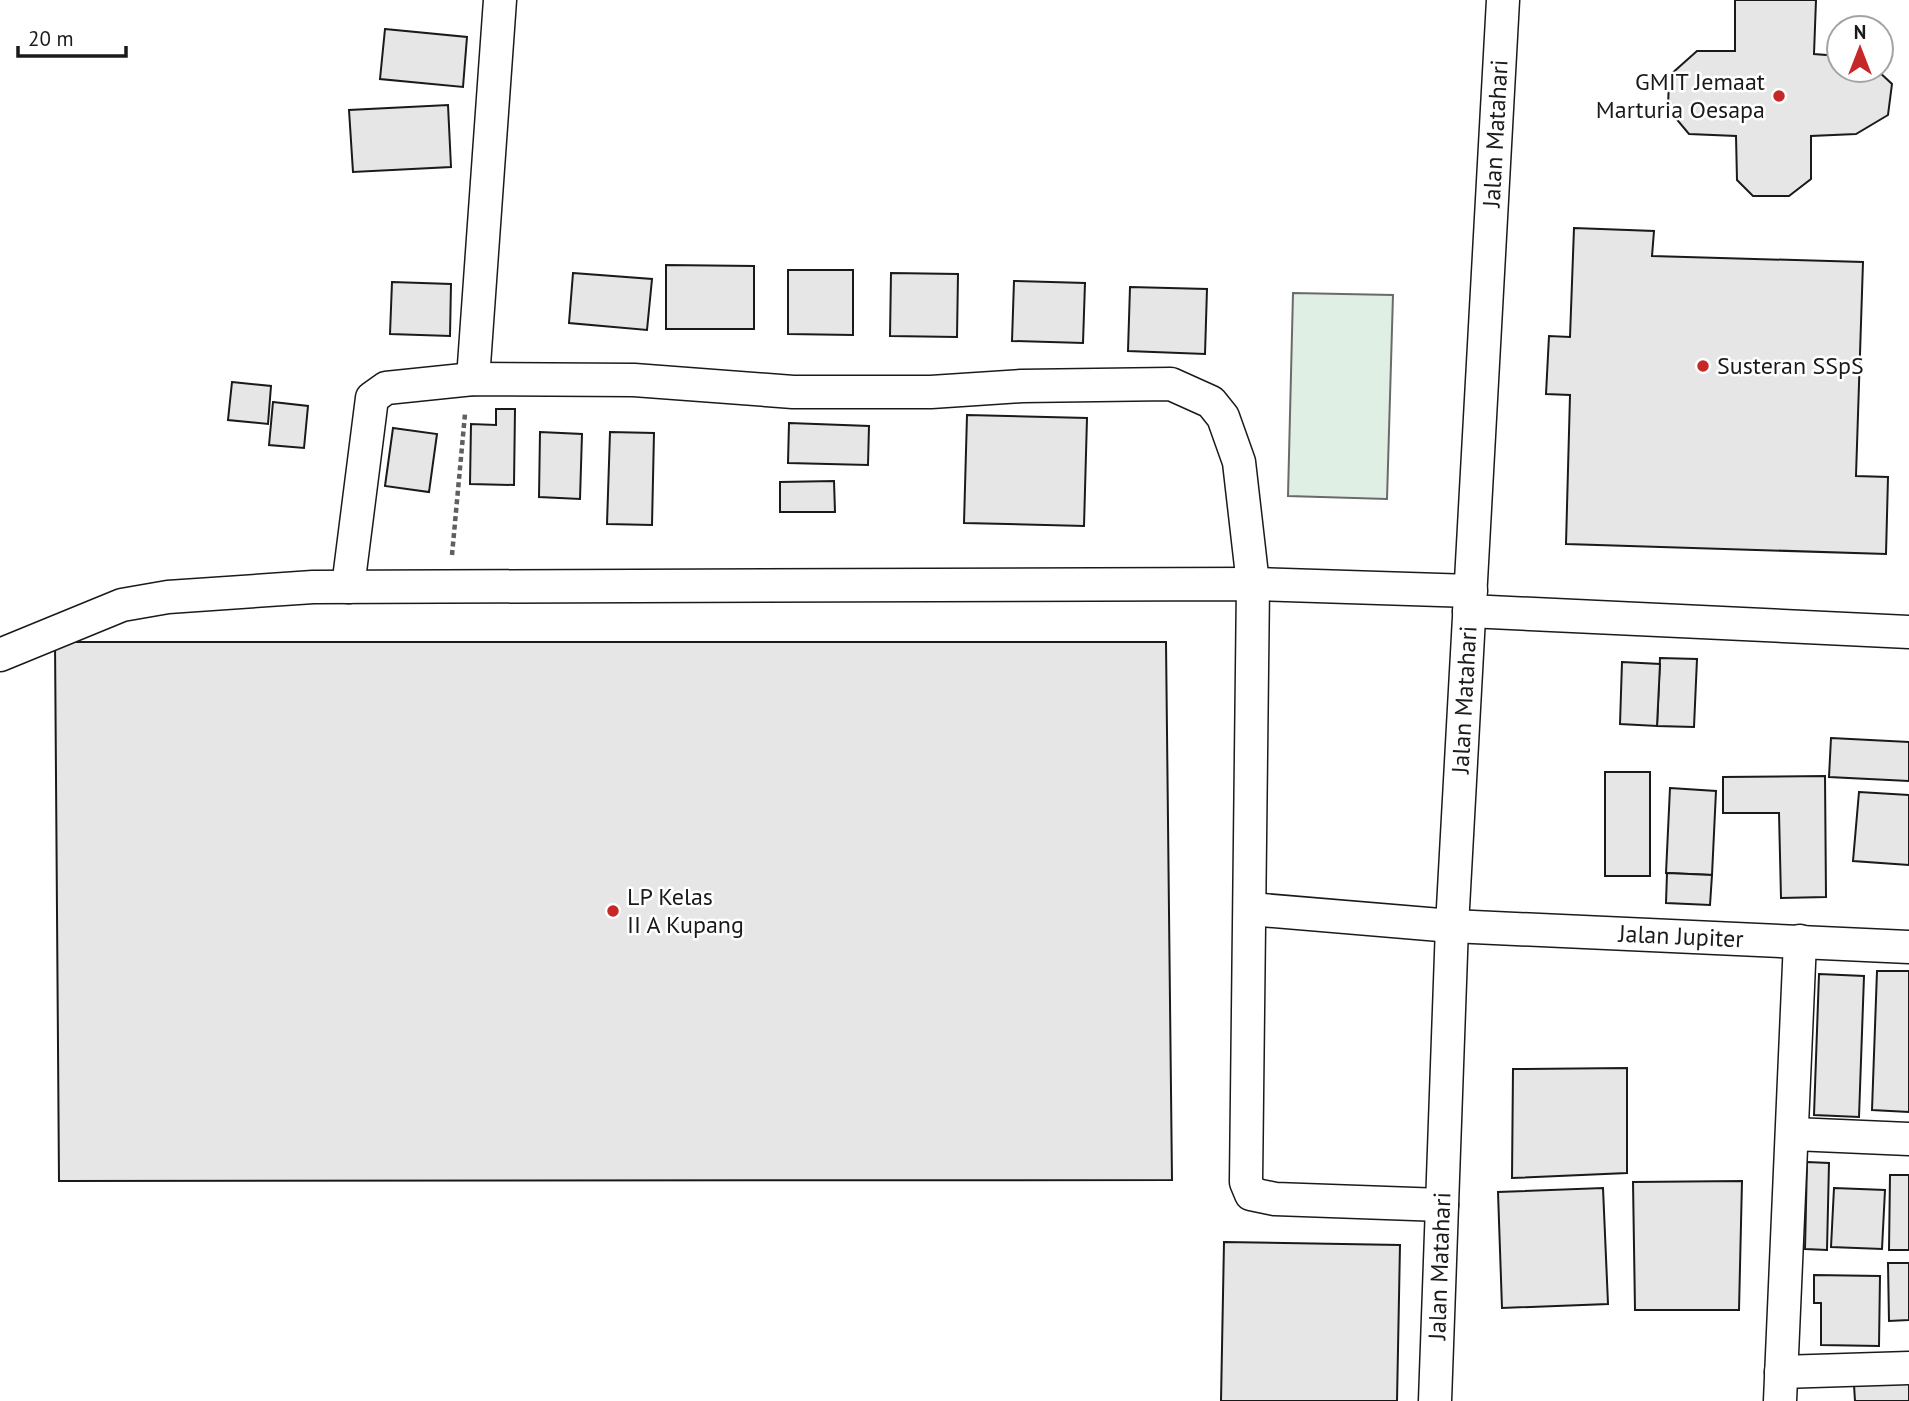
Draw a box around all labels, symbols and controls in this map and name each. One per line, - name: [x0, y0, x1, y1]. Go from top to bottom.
- scale bar: [18, 14, 126, 58]
- north arrow: [1825, 14, 1895, 84]
- text: N: [1854, 20, 1866, 44]
- text: 20 m: [28, 25, 74, 52]
- street label: Jalan Matahari: [1476, 59, 1515, 209]
- place label: GMIT Jemaat Marturia Oesapa: [1596, 66, 1765, 125]
- marker: GMIT Jemaat Marturia Oesapa: [1771, 88, 1787, 104]
- place label: Susteran SSpS: [1717, 350, 1864, 381]
- marker: Susteran SSpS: [1695, 358, 1711, 374]
- street label: Jalan Matahari: [1444, 625, 1484, 775]
- place label: LP Kelas II A Kupang: [627, 881, 744, 940]
- marker: LP Kelas II A Kupang: [605, 903, 621, 919]
- street label: Jalan Jupiter: [1617, 918, 1744, 954]
- street label: Jalan Matahari: [1421, 1192, 1457, 1342]

